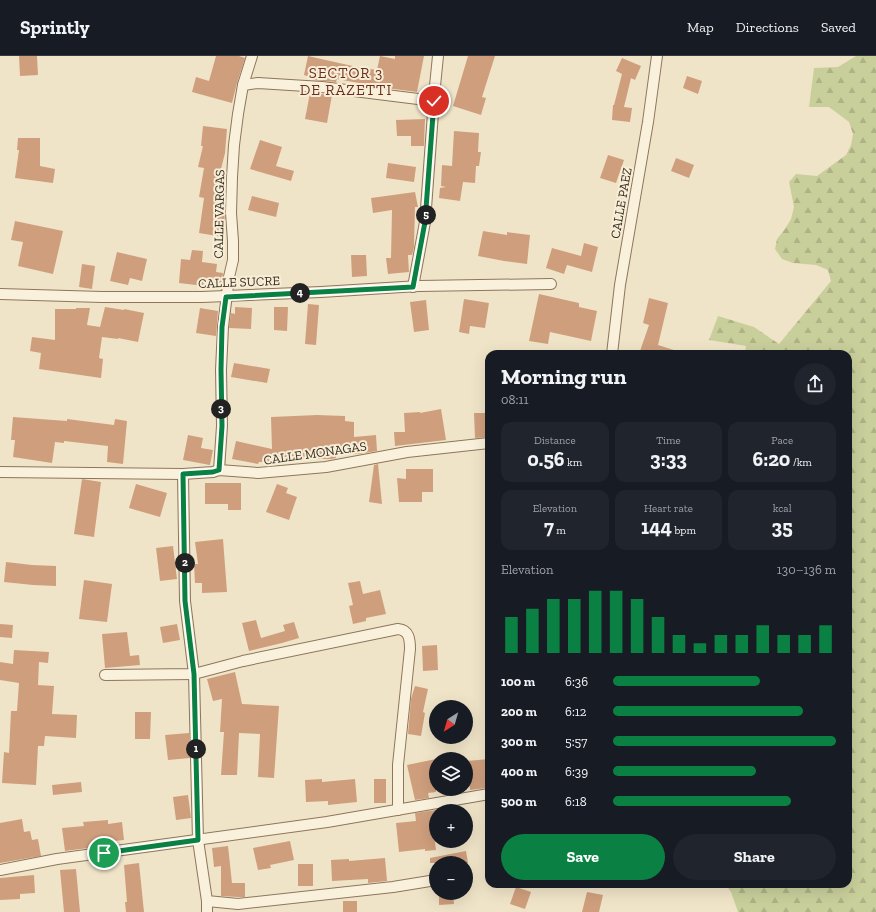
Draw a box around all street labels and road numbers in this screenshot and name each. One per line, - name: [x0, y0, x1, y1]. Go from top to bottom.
- street label: CALLE PAEZ: [607, 166, 635, 240]
- street label: CALLE VARGAS: [211, 169, 227, 259]
- street label: CALLE SUCRE: [198, 273, 280, 291]
- street label: CALLE MONAGAS: [263, 438, 368, 468]

